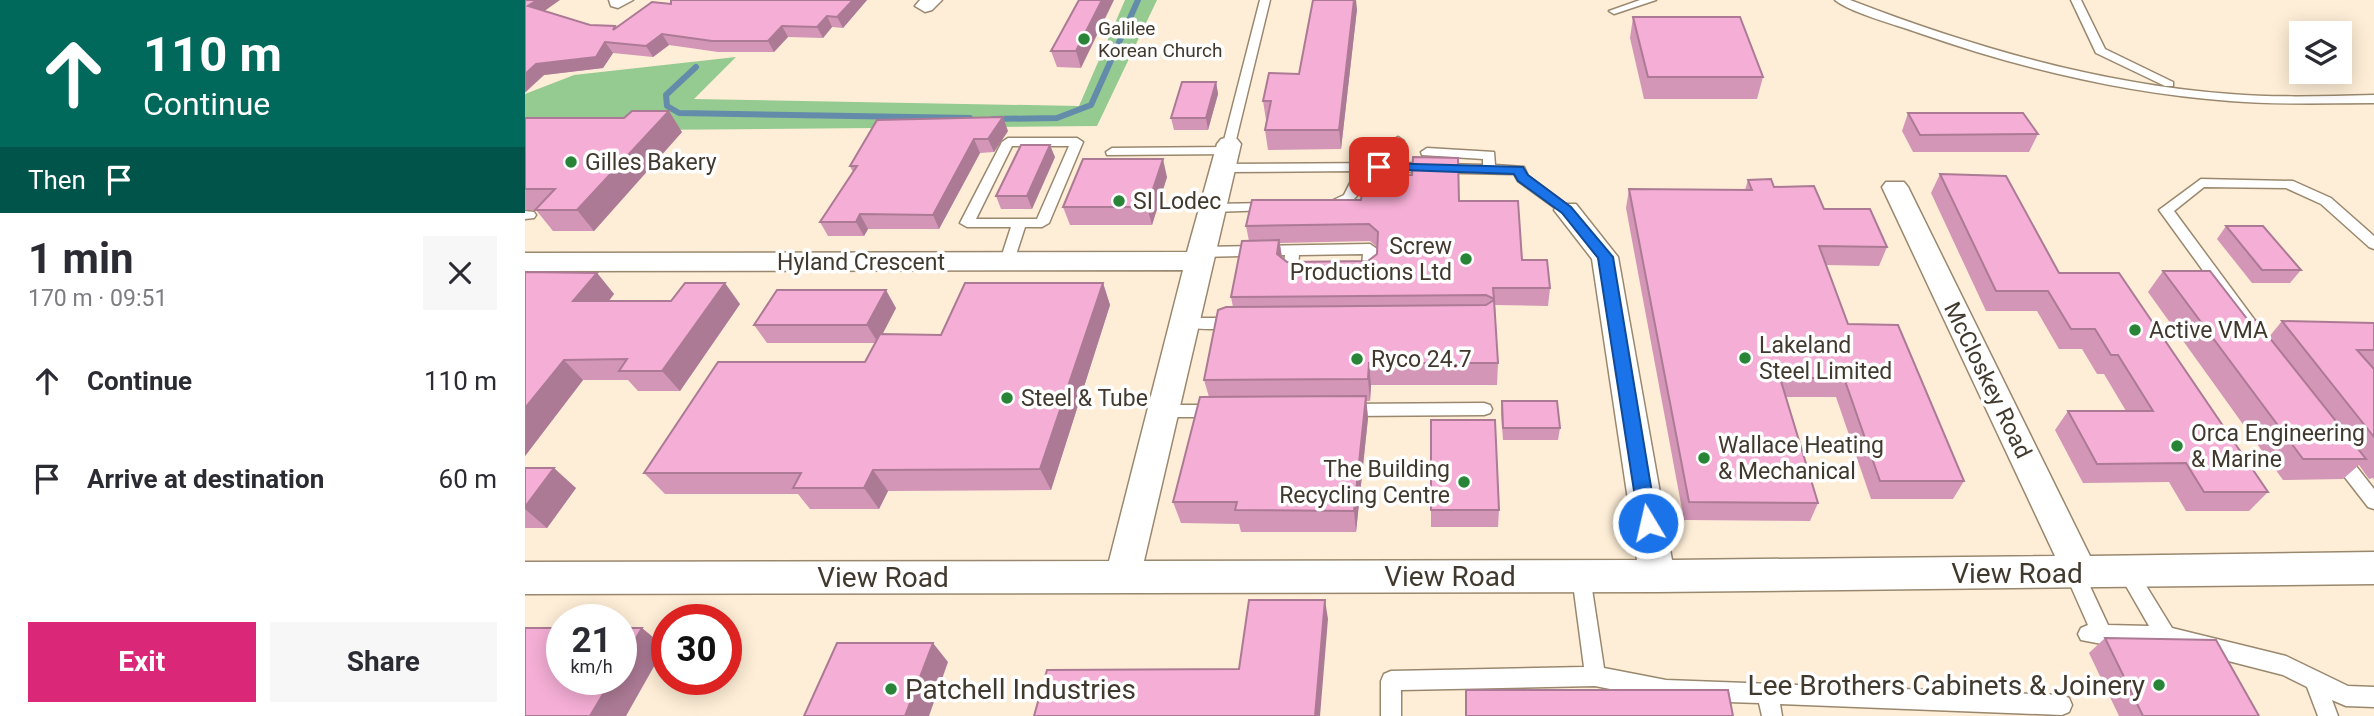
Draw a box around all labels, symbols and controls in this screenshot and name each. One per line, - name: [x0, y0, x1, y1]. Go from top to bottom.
- place label: Galilee Korean Church: [1098, 17, 1222, 62]
- map controls: [2289, 21, 2352, 84]
- button: layers: [2289, 21, 2352, 84]
- text: 110 m: [143, 26, 282, 83]
- icon: ahead: [28, 28, 119, 119]
- marker: Galilee Korean Church: [1076, 31, 1092, 47]
- text: Continue: [143, 85, 270, 123]
- pin: [1349, 137, 1409, 197]
- icon: arrive: [1360, 148, 1398, 186]
- place label: Gilles Bakery: [585, 149, 717, 176]
- marker: Gilles Bakery: [563, 154, 579, 170]
- icon: arrive: [100, 161, 138, 199]
- text: Then: [28, 165, 86, 195]
- place label: SI Lodec: [1133, 188, 1221, 215]
- marker: SI Lodec: [1111, 193, 1127, 209]
- place label: Screw Productions Ltd: [1290, 233, 1452, 286]
- text: 1 min: [28, 234, 134, 283]
- button: close: [423, 236, 497, 310]
- street label: Hyland Crescent: [777, 249, 945, 276]
- marker: Screw Productions Ltd: [1458, 251, 1474, 267]
- text: 170 m · 09:51: [28, 285, 167, 312]
- street label: McCloskey Road: [1938, 298, 2037, 463]
- place label: Active VMA: [2149, 317, 2268, 344]
- marker: Active VMA: [2127, 322, 2143, 338]
- place label: Lakeland Steel Limited: [1759, 332, 1892, 385]
- place label: Ryco 24.7: [1371, 346, 1472, 373]
- marker: Lakeland Steel Limited: [1737, 350, 1753, 366]
- marker: Ryco 24.7: [1349, 351, 1365, 367]
- icon: ahead: [28, 362, 66, 400]
- text: Continue: [87, 366, 192, 396]
- text: 110 m: [424, 366, 497, 396]
- place label: Steel & Tube: [1021, 385, 1148, 412]
- marker: Steel & Tube: [999, 390, 1015, 406]
- place label: Orca Engineering & Marine: [2191, 420, 2365, 473]
- place label: Wallace Heating & Mechanical: [1718, 432, 1884, 485]
- marker: Orca Engineering & Marine: [2169, 438, 2185, 454]
- marker: Wallace Heating & Mechanical: [1696, 450, 1712, 466]
- place label: The Building Recycling Centre: [1279, 456, 1450, 509]
- icon: arrive: [28, 460, 66, 498]
- text: Arrive at destination: [87, 464, 324, 494]
- text: 60 m: [439, 464, 497, 494]
- marker: The Building Recycling Centre: [1456, 474, 1472, 490]
- position arrow: [1611, 486, 1685, 560]
- street label: View Road: [1951, 557, 2083, 590]
- street label: View Road: [1384, 560, 1516, 593]
- street label: View Road: [817, 561, 949, 594]
- speed limit sign: 30: [651, 604, 742, 695]
- text: 21: [571, 620, 612, 661]
- button: Exit: [28, 622, 256, 702]
- button: Share: [270, 622, 497, 702]
- text: km/h: [570, 656, 613, 677]
- place label: Lee Brothers Cabinets & Joinery: [1748, 669, 2145, 702]
- place label: Patchell Industries: [905, 673, 1136, 706]
- marker: Lee Brothers Cabinets & Joinery: [2151, 677, 2167, 693]
- marker: Patchell Industries: [883, 681, 899, 697]

